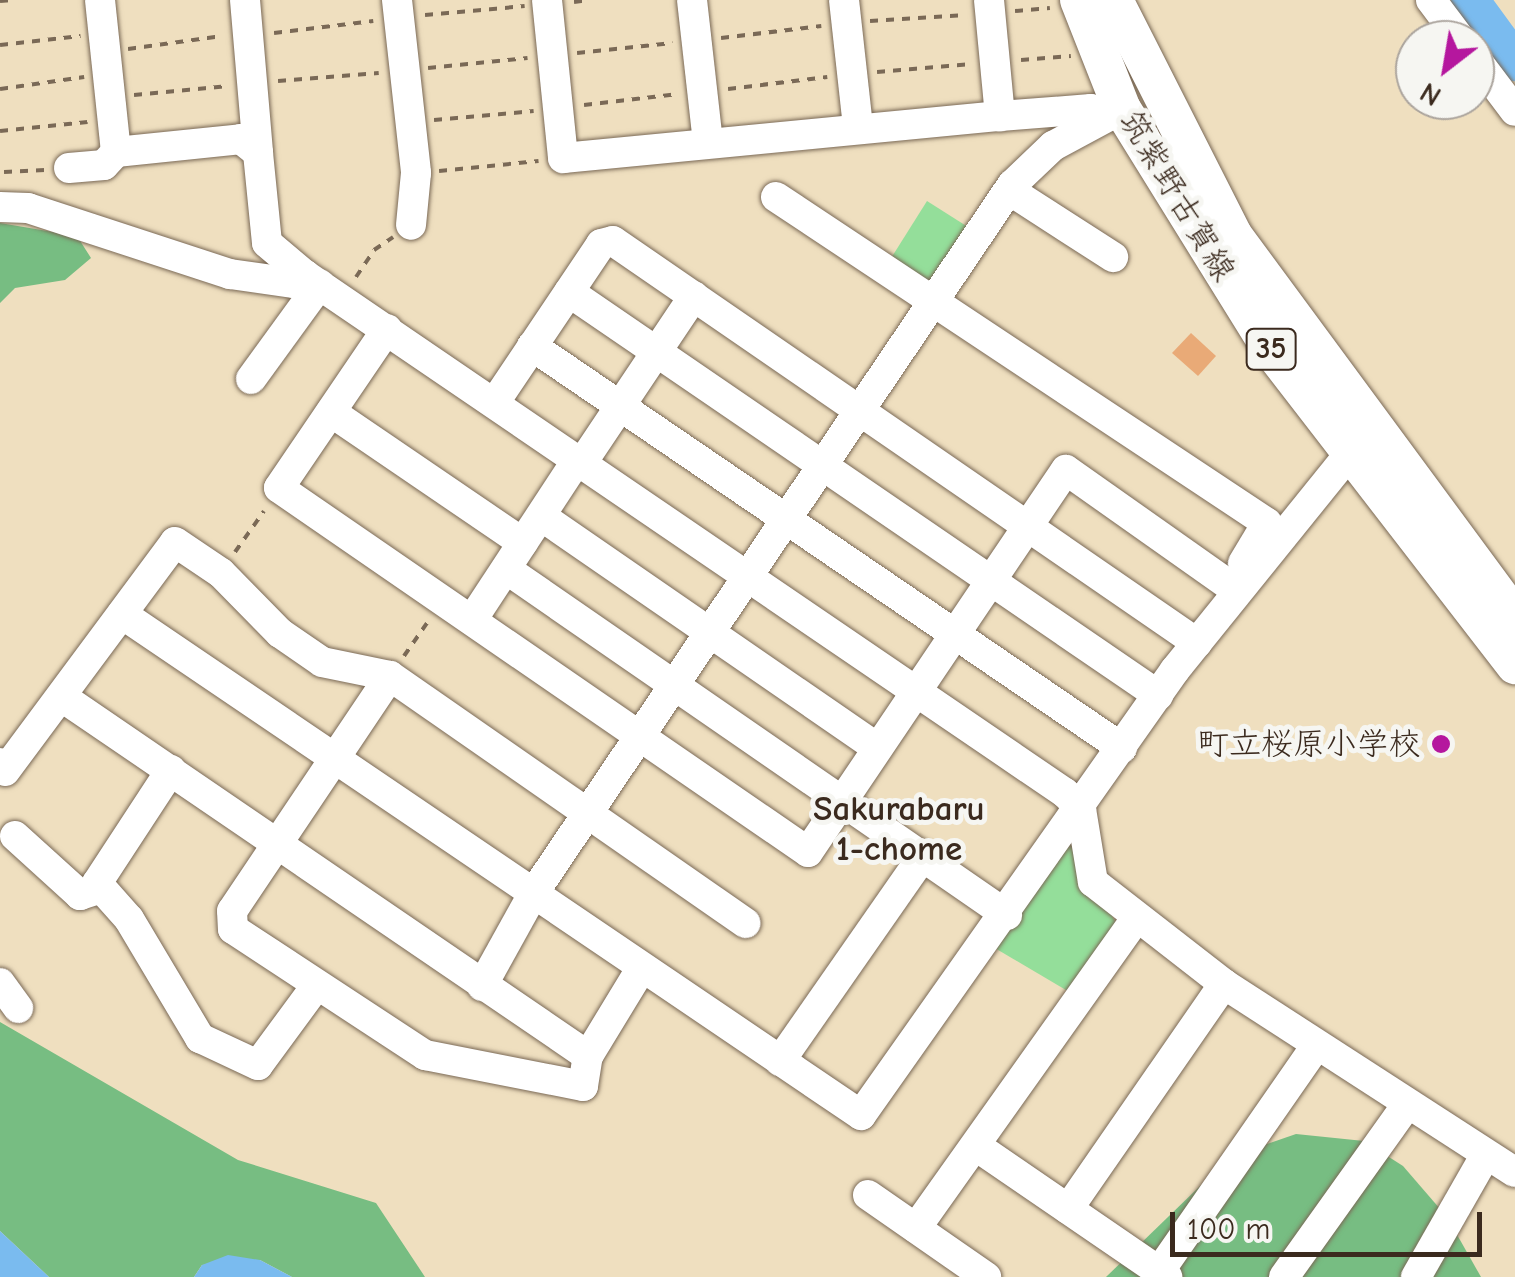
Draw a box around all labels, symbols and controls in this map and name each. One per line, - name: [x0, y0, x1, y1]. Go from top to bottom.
- north arrow: [1395, 20, 1495, 120]
- text: N: [1415, 76, 1447, 112]
- street label: 筑紫野古賀線: [1111, 104, 1243, 288]
- road number: 35: [1244, 324, 1298, 374]
- place label: 町立桜原小学校: [1197, 725, 1421, 763]
- marker: 町立桜原小学校: [1430, 733, 1452, 755]
- district label: Sakurabaru 1-chome: [813, 788, 985, 870]
- scale bar: [1175, 1192, 1488, 1254]
- text: 100 m: [1187, 1212, 1270, 1247]

